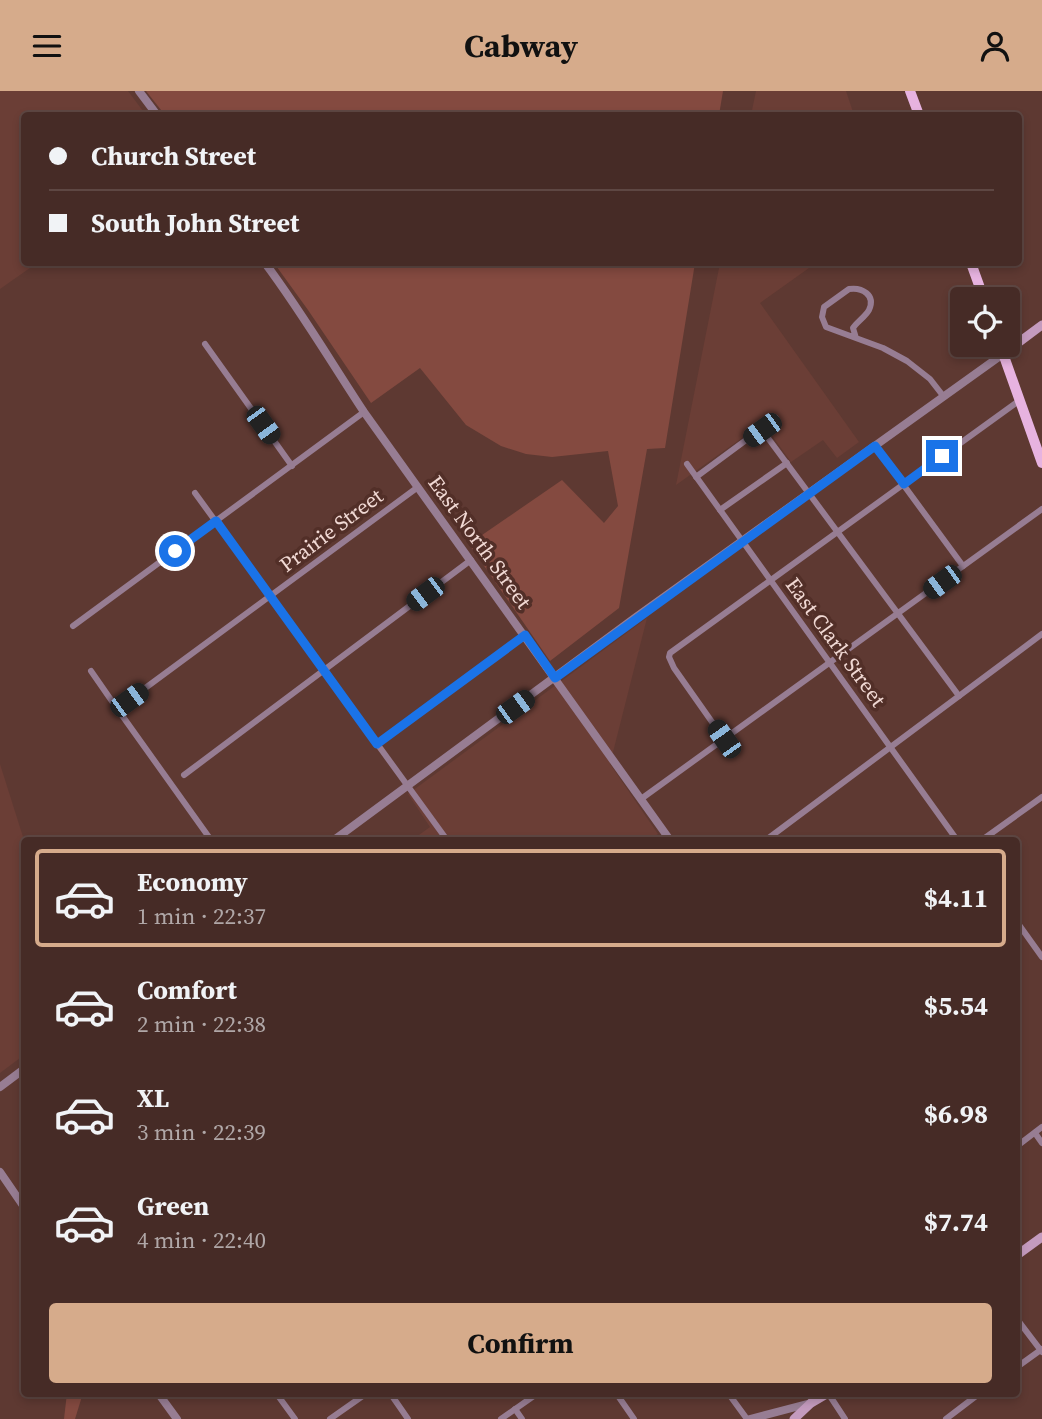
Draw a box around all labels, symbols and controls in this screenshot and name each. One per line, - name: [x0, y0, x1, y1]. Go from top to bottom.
- text: Cabway: [464, 24, 578, 68]
- icon: menu: [28, 27, 66, 65]
- icon: person: [976, 27, 1014, 65]
- text: Church Street: [91, 138, 256, 174]
- text: South John Street: [91, 205, 299, 241]
- map controls: [950, 287, 1020, 357]
- button: locate: [950, 287, 1020, 357]
- car: [243, 402, 284, 448]
- car: [739, 409, 786, 451]
- route end: [926, 440, 958, 472]
- street label: East North Street: [422, 469, 539, 615]
- street label: Prairie Street: [273, 481, 389, 579]
- route start: [159, 535, 191, 567]
- car: [919, 561, 966, 603]
- street label: East Clark Street: [779, 571, 893, 713]
- car: [402, 573, 449, 615]
- car: [106, 679, 153, 721]
- car: [492, 686, 539, 728]
- car: [704, 716, 745, 762]
- text: Economy: [137, 864, 248, 900]
- icon: car: [53, 867, 116, 930]
- text: $4.11: [924, 880, 988, 916]
- text: 1 min · 22:37: [137, 900, 266, 932]
- text: Comfort: [137, 972, 237, 1008]
- icon: car: [53, 975, 116, 1038]
- text: $5.54: [924, 988, 988, 1024]
- text: 2 min · 22:38: [137, 1008, 266, 1040]
- text: XL: [137, 1080, 169, 1116]
- icon: car: [53, 1083, 116, 1146]
- text: $6.98: [924, 1096, 988, 1132]
- text: 3 min · 22:39: [137, 1116, 266, 1148]
- text: Green: [137, 1188, 209, 1224]
- icon: car: [53, 1191, 116, 1254]
- text: $7.74: [924, 1204, 988, 1240]
- text: 4 min · 22:40: [137, 1224, 266, 1256]
- button: Confirm: [49, 1303, 992, 1383]

